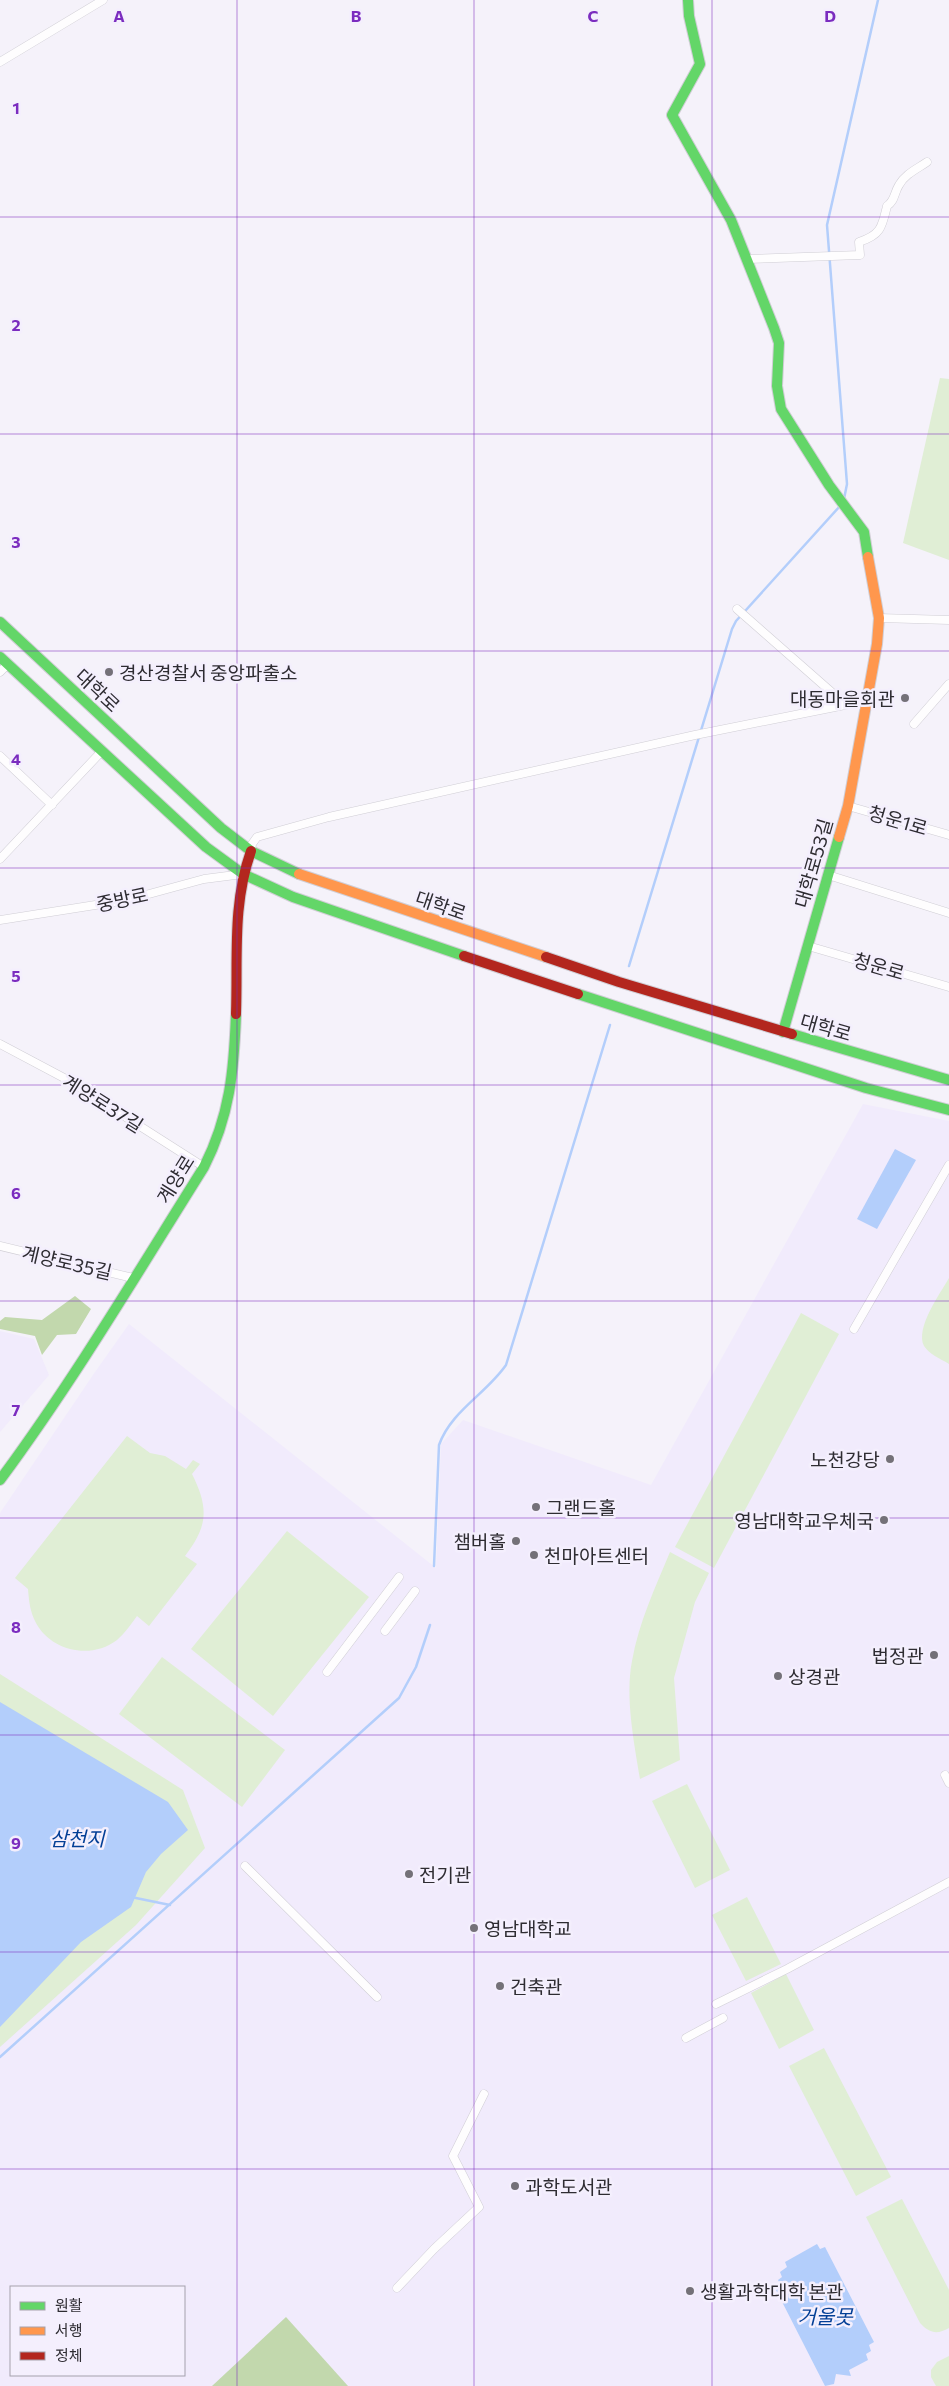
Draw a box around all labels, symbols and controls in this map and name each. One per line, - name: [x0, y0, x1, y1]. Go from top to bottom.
- text: A: [113, 6, 125, 25]
- text: B: [351, 6, 362, 25]
- text: C: [588, 6, 599, 25]
- text: D: [824, 6, 836, 25]
- text: 1: [12, 98, 20, 117]
- text: 2: [11, 315, 21, 334]
- text: 3: [11, 532, 21, 551]
- place label: 경산경찰서 중앙파출소: [119, 661, 297, 684]
- street label: 대학로: [71, 664, 125, 716]
- marker: 경산경찰서 중앙파출소: [103, 666, 115, 678]
- place label: 대동마을회관: [790, 687, 895, 710]
- marker: 대동마을회관: [899, 692, 911, 704]
- text: 4: [11, 749, 21, 768]
- street label: 청운1로: [866, 801, 930, 839]
- street label: 대학로53길: [789, 816, 837, 910]
- street label: 중방로: [94, 882, 150, 916]
- street label: 대학로: [412, 886, 470, 924]
- street label: 청운로: [851, 948, 907, 984]
- text: 5: [11, 966, 21, 985]
- street label: 대학로: [798, 1009, 854, 1045]
- street label: 계양로37길: [58, 1069, 148, 1137]
- street label: 계양로: [151, 1151, 199, 1207]
- text: 6: [11, 1183, 21, 1202]
- street label: 계양로35길: [20, 1240, 114, 1284]
- text: 7: [12, 1400, 21, 1419]
- place label: 노천강당: [810, 1448, 880, 1471]
- marker: 노천강당: [884, 1453, 896, 1465]
- place label: 그랜드홀: [546, 1496, 616, 1519]
- marker: 그랜드홀: [530, 1501, 542, 1513]
- place label: 영남대학교우체국: [734, 1509, 874, 1532]
- marker: 영남대학교우체국: [878, 1514, 890, 1526]
- place label: 챔버홀: [454, 1530, 506, 1553]
- marker: 챔버홀: [510, 1535, 522, 1547]
- place label: 천마아트센터: [544, 1544, 649, 1567]
- marker: 천마아트센터: [528, 1549, 540, 1561]
- text: 8: [11, 1617, 21, 1636]
- place label: 법정관: [872, 1644, 924, 1667]
- marker: 법정관: [928, 1649, 940, 1661]
- place label: 상경관: [788, 1665, 840, 1688]
- marker: 상경관: [772, 1670, 784, 1682]
- water label: 삼천지: [49, 1826, 106, 1850]
- text: 9: [11, 1833, 21, 1852]
- place label: 전기관: [419, 1863, 471, 1886]
- marker: 전기관: [403, 1868, 415, 1880]
- place label: 영남대학교: [484, 1917, 571, 1940]
- marker: 영남대학교: [468, 1922, 480, 1934]
- place label: 건축관: [510, 1975, 562, 1998]
- marker: 건축관: [494, 1980, 506, 1992]
- place label: 과학도서관: [525, 2175, 612, 2198]
- marker: 과학도서관: [509, 2180, 521, 2192]
- place label: 생활과학대학 본관: [700, 2280, 843, 2303]
- marker: 생활과학대학 본관: [684, 2285, 696, 2297]
- legend: [10, 2286, 185, 2376]
- text: 원활: [55, 2296, 83, 2314]
- water label: 거울못: [797, 2304, 854, 2328]
- text: 서행: [55, 2321, 83, 2339]
- text: 정체: [55, 2346, 83, 2364]

